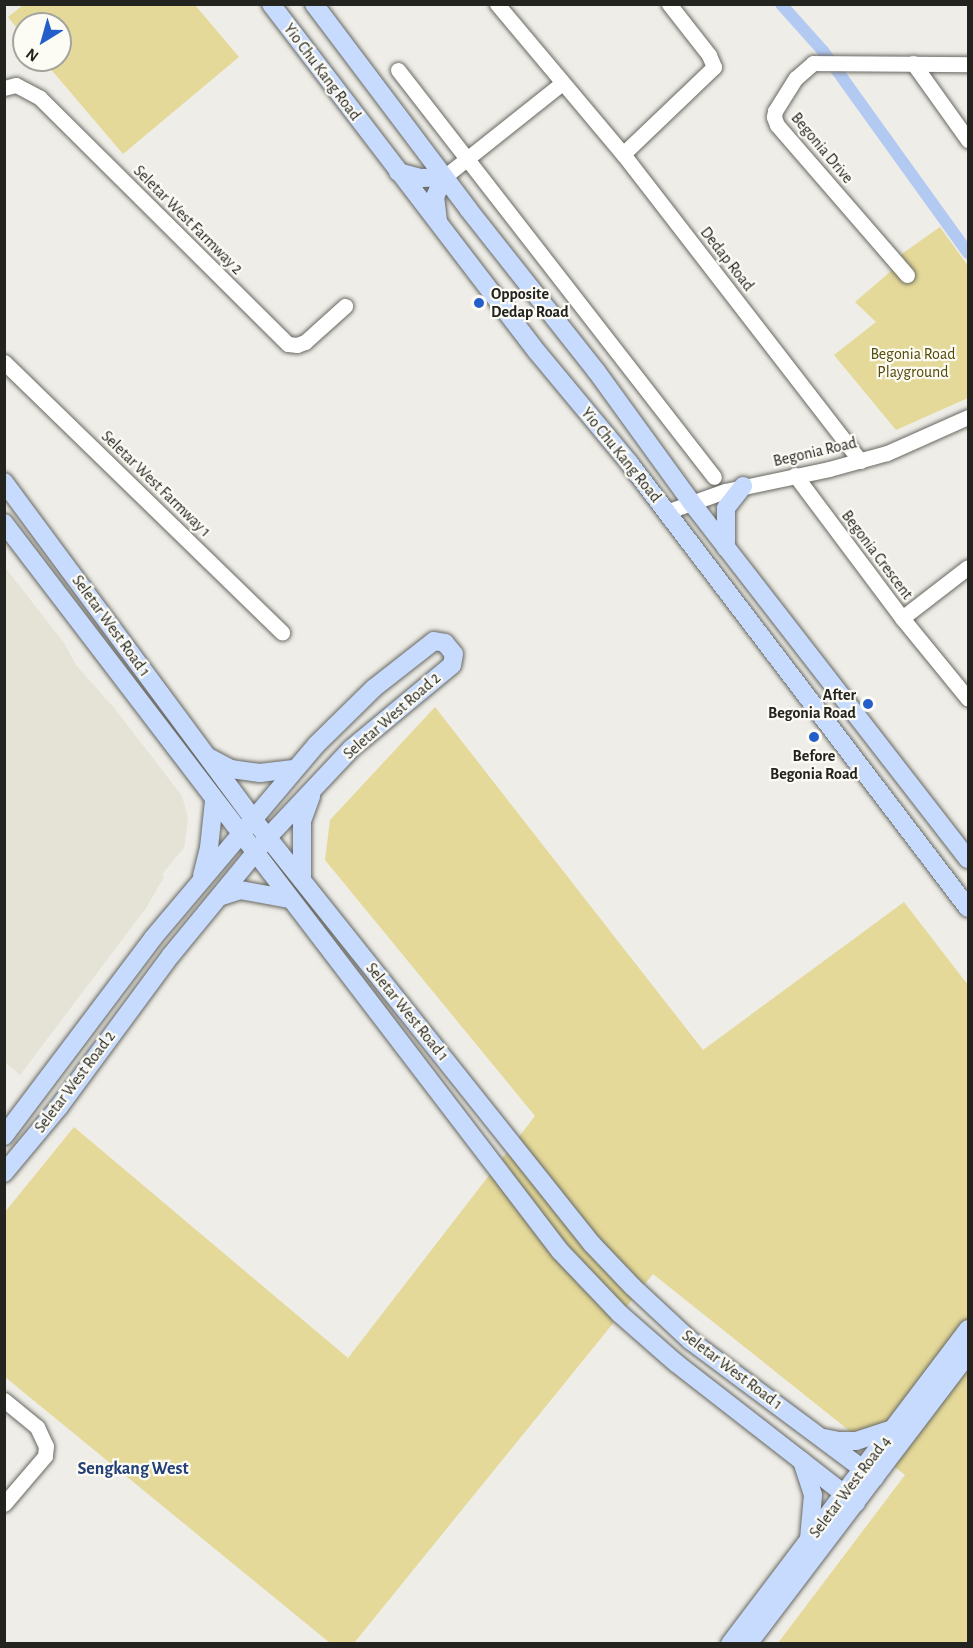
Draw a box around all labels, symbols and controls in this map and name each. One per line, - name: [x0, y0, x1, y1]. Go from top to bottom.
- north arrow: [12, 12, 72, 72]
- street label: Yio Chu Kang Road: [279, 20, 365, 124]
- text: N: [23, 45, 42, 65]
- street label: Begonia Drive: [787, 109, 857, 187]
- street label: Seletar West Farmway 2: [129, 161, 247, 279]
- street label: Dedap Road: [696, 223, 758, 295]
- place label: Opposite Dedap Road: [491, 284, 569, 322]
- marker: Opposite Dedap Road: [472, 296, 486, 310]
- park label: Begonia Road Playground: [870, 344, 956, 382]
- street label: Yio Chu Kang Road: [577, 404, 665, 506]
- street label: Seletar West Farmway 1: [97, 427, 215, 541]
- street label: Begonia Road: [771, 433, 859, 471]
- street label: Begonia Crescent: [837, 507, 917, 603]
- street label: Seletar West Road 1: [68, 572, 154, 680]
- street label: Seletar West Road 2: [339, 669, 445, 763]
- place label: After Begonia Road: [768, 685, 856, 723]
- marker: After Begonia Road: [861, 697, 875, 711]
- marker: Before Begonia Road: [807, 730, 821, 744]
- place label: Before Begonia Road: [770, 746, 858, 784]
- street label: Seletar West Road 1: [362, 959, 452, 1065]
- street label: Seletar West Road 2: [30, 1027, 120, 1137]
- street label: Seletar West Road 1: [678, 1326, 786, 1414]
- street label: Seletar West Road 4: [805, 1432, 895, 1542]
- district label: Sengkang West: [77, 1458, 189, 1480]

